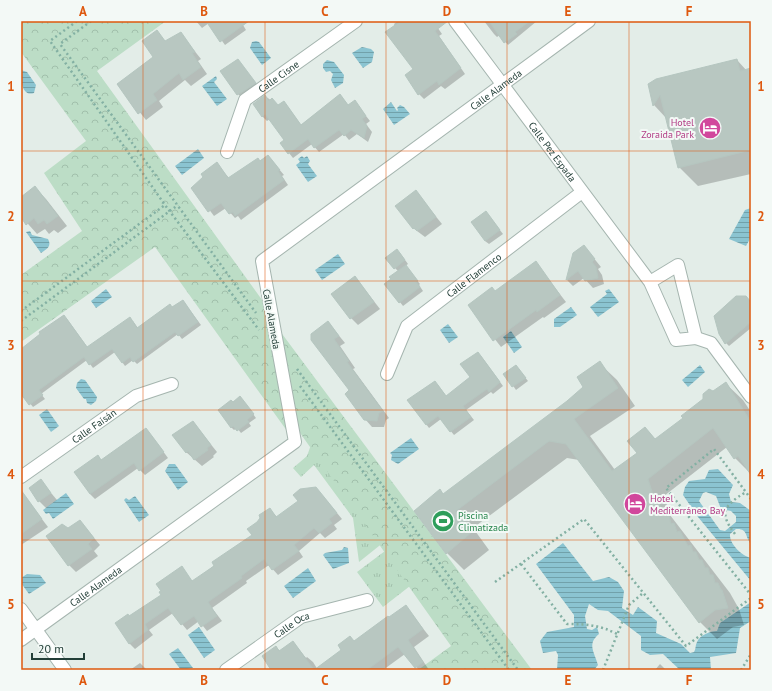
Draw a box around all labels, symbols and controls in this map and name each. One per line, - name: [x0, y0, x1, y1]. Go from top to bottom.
- text: A: [79, 3, 87, 20]
- text: B: [200, 3, 208, 20]
- text: C: [321, 3, 329, 20]
- text: D: [443, 3, 451, 20]
- text: E: [565, 3, 572, 20]
- text: F: [686, 3, 693, 20]
- street label: Calle Cisne: [256, 58, 302, 96]
- street label: Calle Alameda: [468, 66, 525, 113]
- text: 1: [7, 78, 15, 95]
- text: 1: [757, 78, 765, 95]
- hotel icon: Hotel Zoraida Park: [697, 115, 723, 141]
- place label: Hotel Zoraida Park: [641, 116, 694, 141]
- street label: Calle Pez Espada: [526, 119, 579, 184]
- text: 2: [7, 208, 15, 225]
- text: 2: [757, 208, 765, 225]
- street label: Calle Flamenco: [444, 250, 504, 300]
- street label: Calle Alameda: [260, 288, 283, 350]
- text: 3: [7, 337, 15, 354]
- text: 3: [757, 337, 765, 354]
- street label: Calle Faisán: [69, 406, 119, 446]
- text: 4: [7, 466, 15, 483]
- text: 4: [757, 466, 765, 483]
- hotel icon: Hotel Mediterráneo Bay: [622, 491, 648, 517]
- place label: Hotel Mediterráneo Bay: [650, 492, 725, 517]
- sports icon: Piscina Climatizada: [430, 508, 456, 534]
- place label: Piscina Climatizada: [458, 509, 508, 534]
- street label: Calle Alameda: [67, 563, 124, 610]
- text: 5: [7, 596, 15, 613]
- text: 5: [757, 596, 765, 613]
- street label: Calle Oca: [271, 609, 311, 641]
- scale bar: [32, 635, 84, 661]
- text: 20 m: [38, 641, 64, 656]
- text: A: [79, 672, 87, 689]
- text: B: [200, 672, 208, 689]
- text: C: [321, 672, 329, 689]
- text: D: [443, 672, 451, 689]
- text: E: [565, 672, 572, 689]
- text: F: [686, 672, 693, 689]

